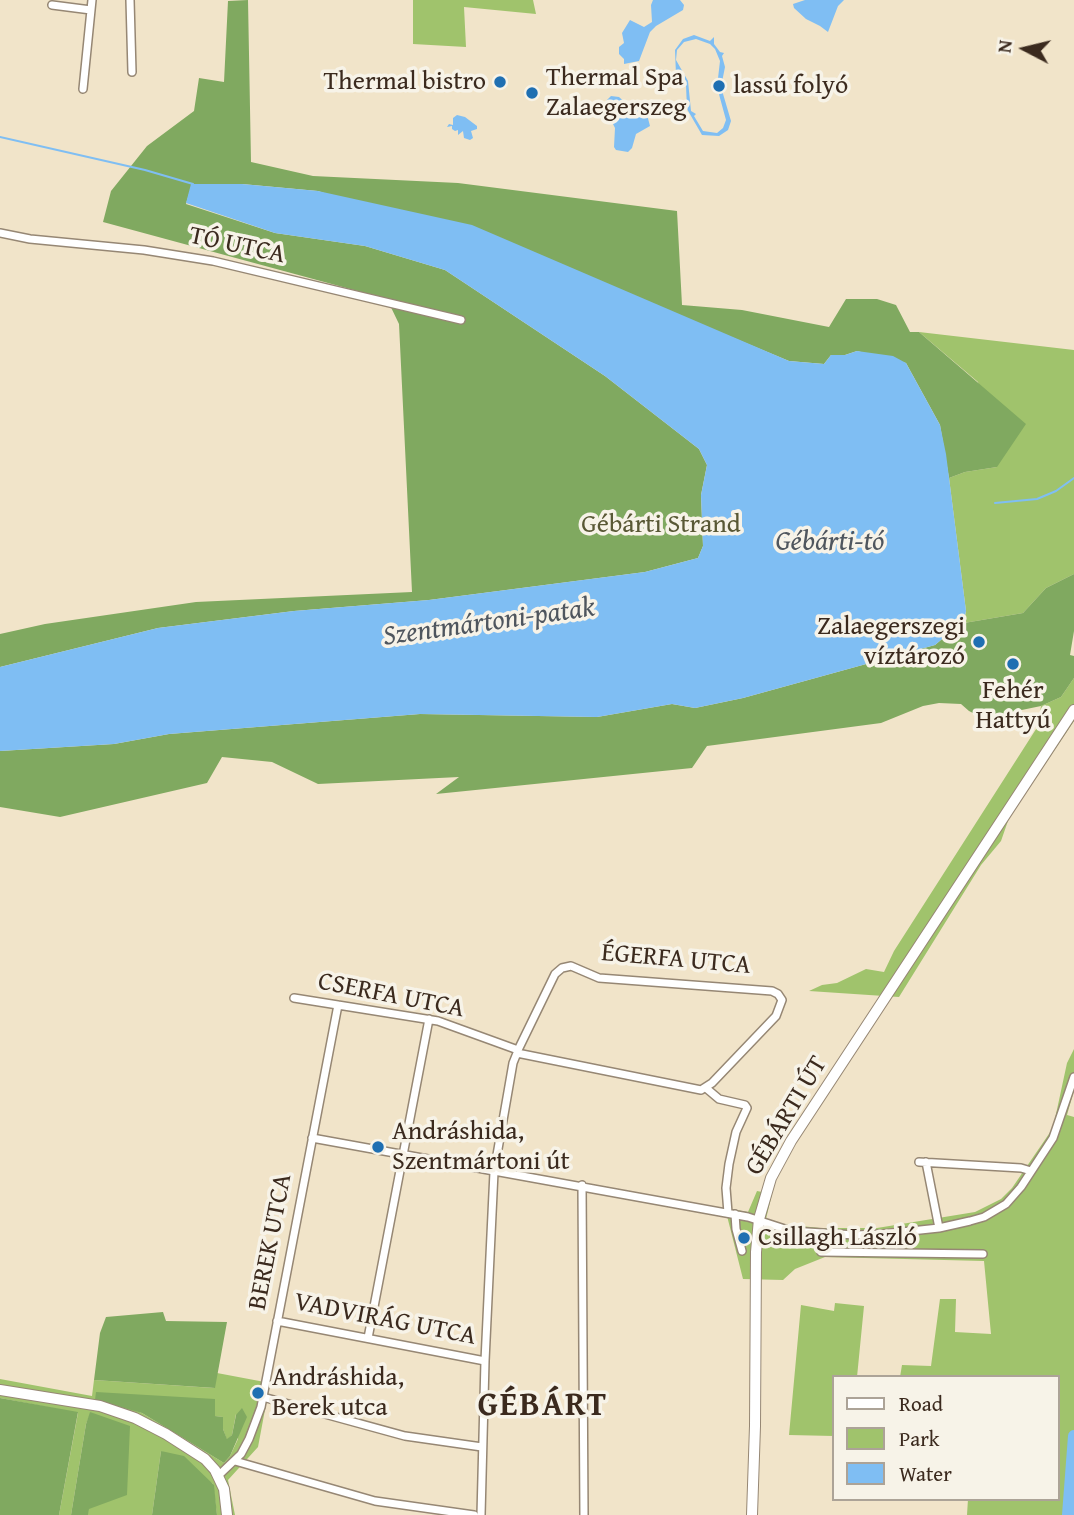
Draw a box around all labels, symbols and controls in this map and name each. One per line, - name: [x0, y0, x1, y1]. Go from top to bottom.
- north arrow: [990, 14, 1060, 84]
- text: N: [989, 38, 1019, 54]
- place label: Thermal Spa Zalaegerszeg: [546, 62, 687, 124]
- place label: Thermal bistro: [324, 66, 486, 98]
- place label: lassú folyó: [733, 70, 848, 102]
- marker: Thermal bistro: [492, 74, 508, 90]
- marker: lassú folyó: [711, 78, 727, 94]
- marker: Thermal Spa Zalaegerszeg: [524, 85, 540, 101]
- street label: TÓ UTCA: [186, 221, 288, 271]
- park label: Gébárti Strand: [581, 509, 741, 541]
- water label: Gébárti-tó: [776, 526, 884, 560]
- water label: Szentmártoni-patak: [381, 592, 597, 654]
- place label: Zalaegerszegi víztározó: [817, 611, 965, 672]
- marker: Zalaegerszegi víztározó: [971, 634, 987, 650]
- marker: Fehér Hattyú: [1005, 656, 1021, 672]
- place label: Fehér Hattyú: [976, 675, 1050, 736]
- street label: ÉGERFA UTCA: [600, 938, 752, 982]
- street label: CSERFA UTCA: [315, 967, 467, 1025]
- street label: GÉBÁRTI ÚT: [739, 1051, 835, 1181]
- place label: Andráshida, Szentmártoni út: [392, 1116, 570, 1178]
- marker: Andráshida, Szentmártoni út: [370, 1139, 386, 1155]
- street label: BEREK UTCA: [243, 1171, 299, 1313]
- place label: Csillagh László: [758, 1222, 917, 1254]
- marker: Csillagh László: [736, 1230, 752, 1246]
- street label: VADVIRÁG UTCA: [292, 1287, 478, 1353]
- place label: Andráshida, Berek utca: [272, 1362, 404, 1424]
- legend: [832, 1375, 1060, 1501]
- marker: Andráshida, Berek utca: [250, 1385, 266, 1401]
- district label: GÉBÁRT: [479, 1387, 607, 1427]
- text: Road: [899, 1388, 943, 1419]
- text: Park: [899, 1423, 940, 1454]
- text: Water: [899, 1458, 952, 1489]

